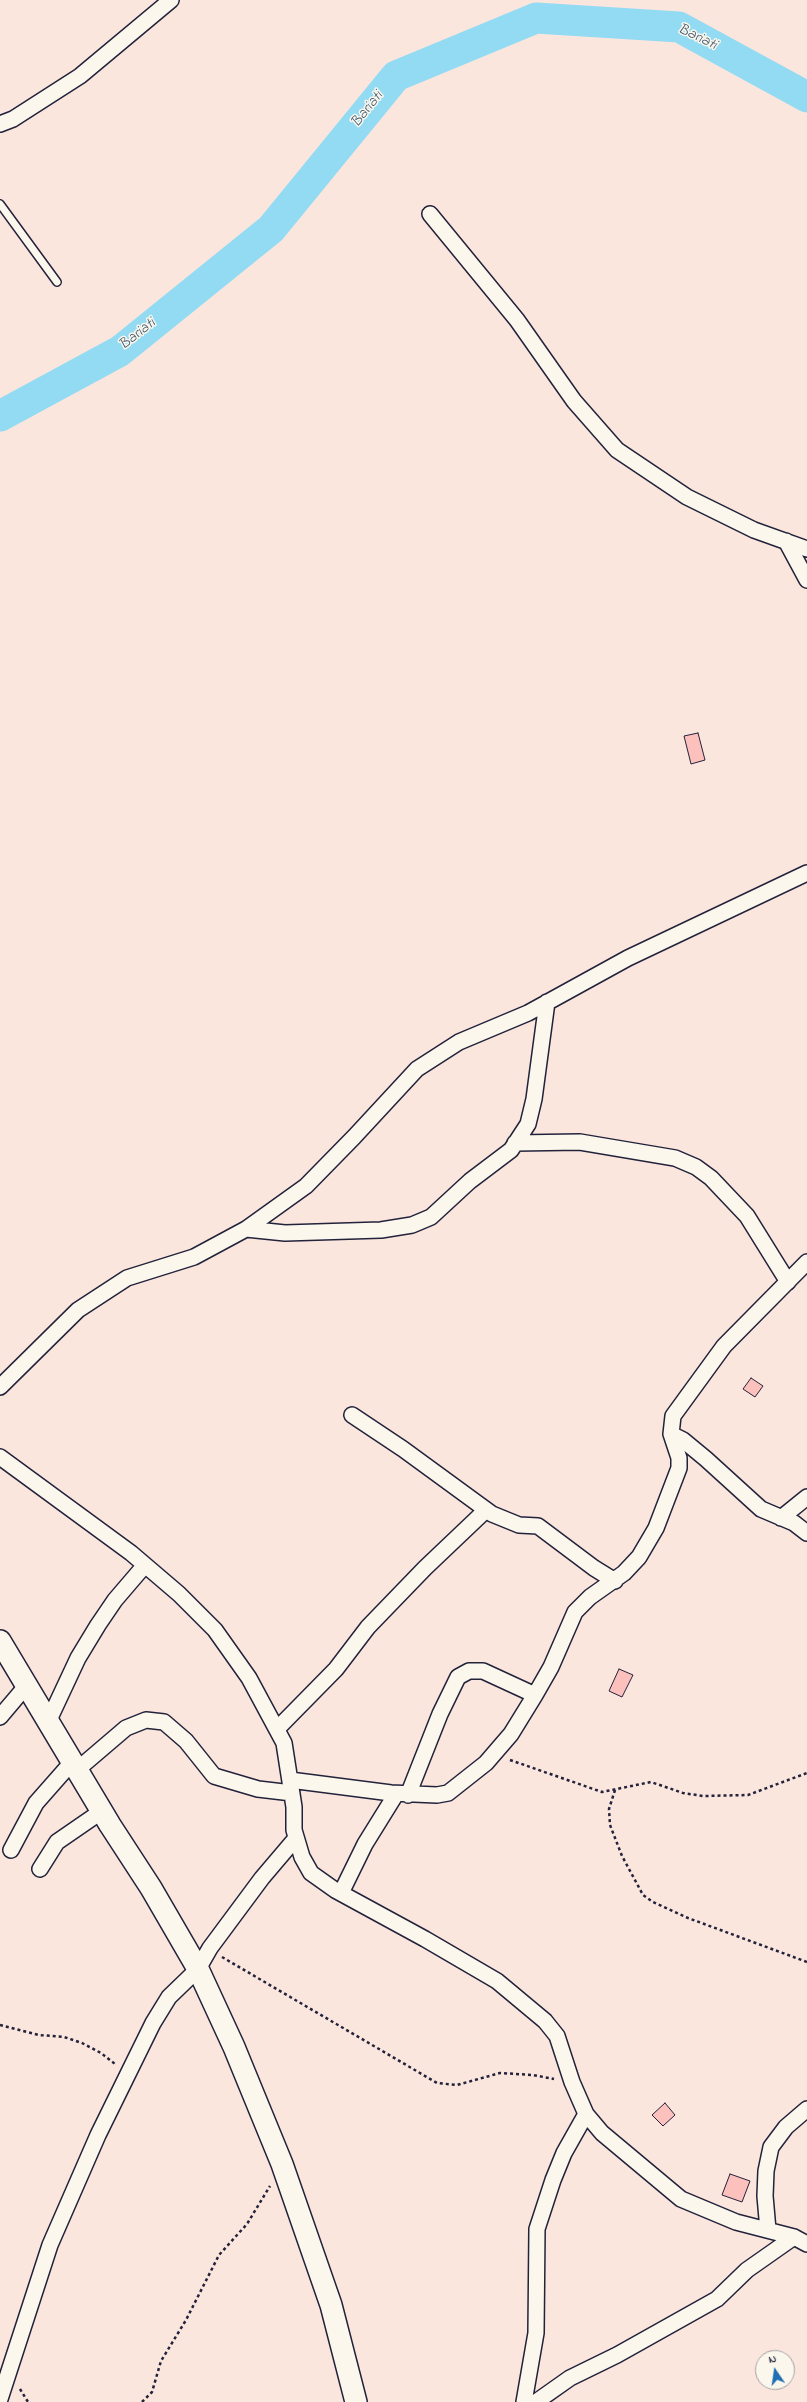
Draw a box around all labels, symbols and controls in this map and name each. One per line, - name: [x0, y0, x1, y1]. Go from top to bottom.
- water label: Bariati: [674, 21, 720, 55]
- water label: Bariati: [348, 88, 388, 132]
- water label: Bariati: [116, 315, 160, 355]
- north arrow: [755, 2350, 795, 2390]
- text: N: [767, 2351, 778, 2368]

